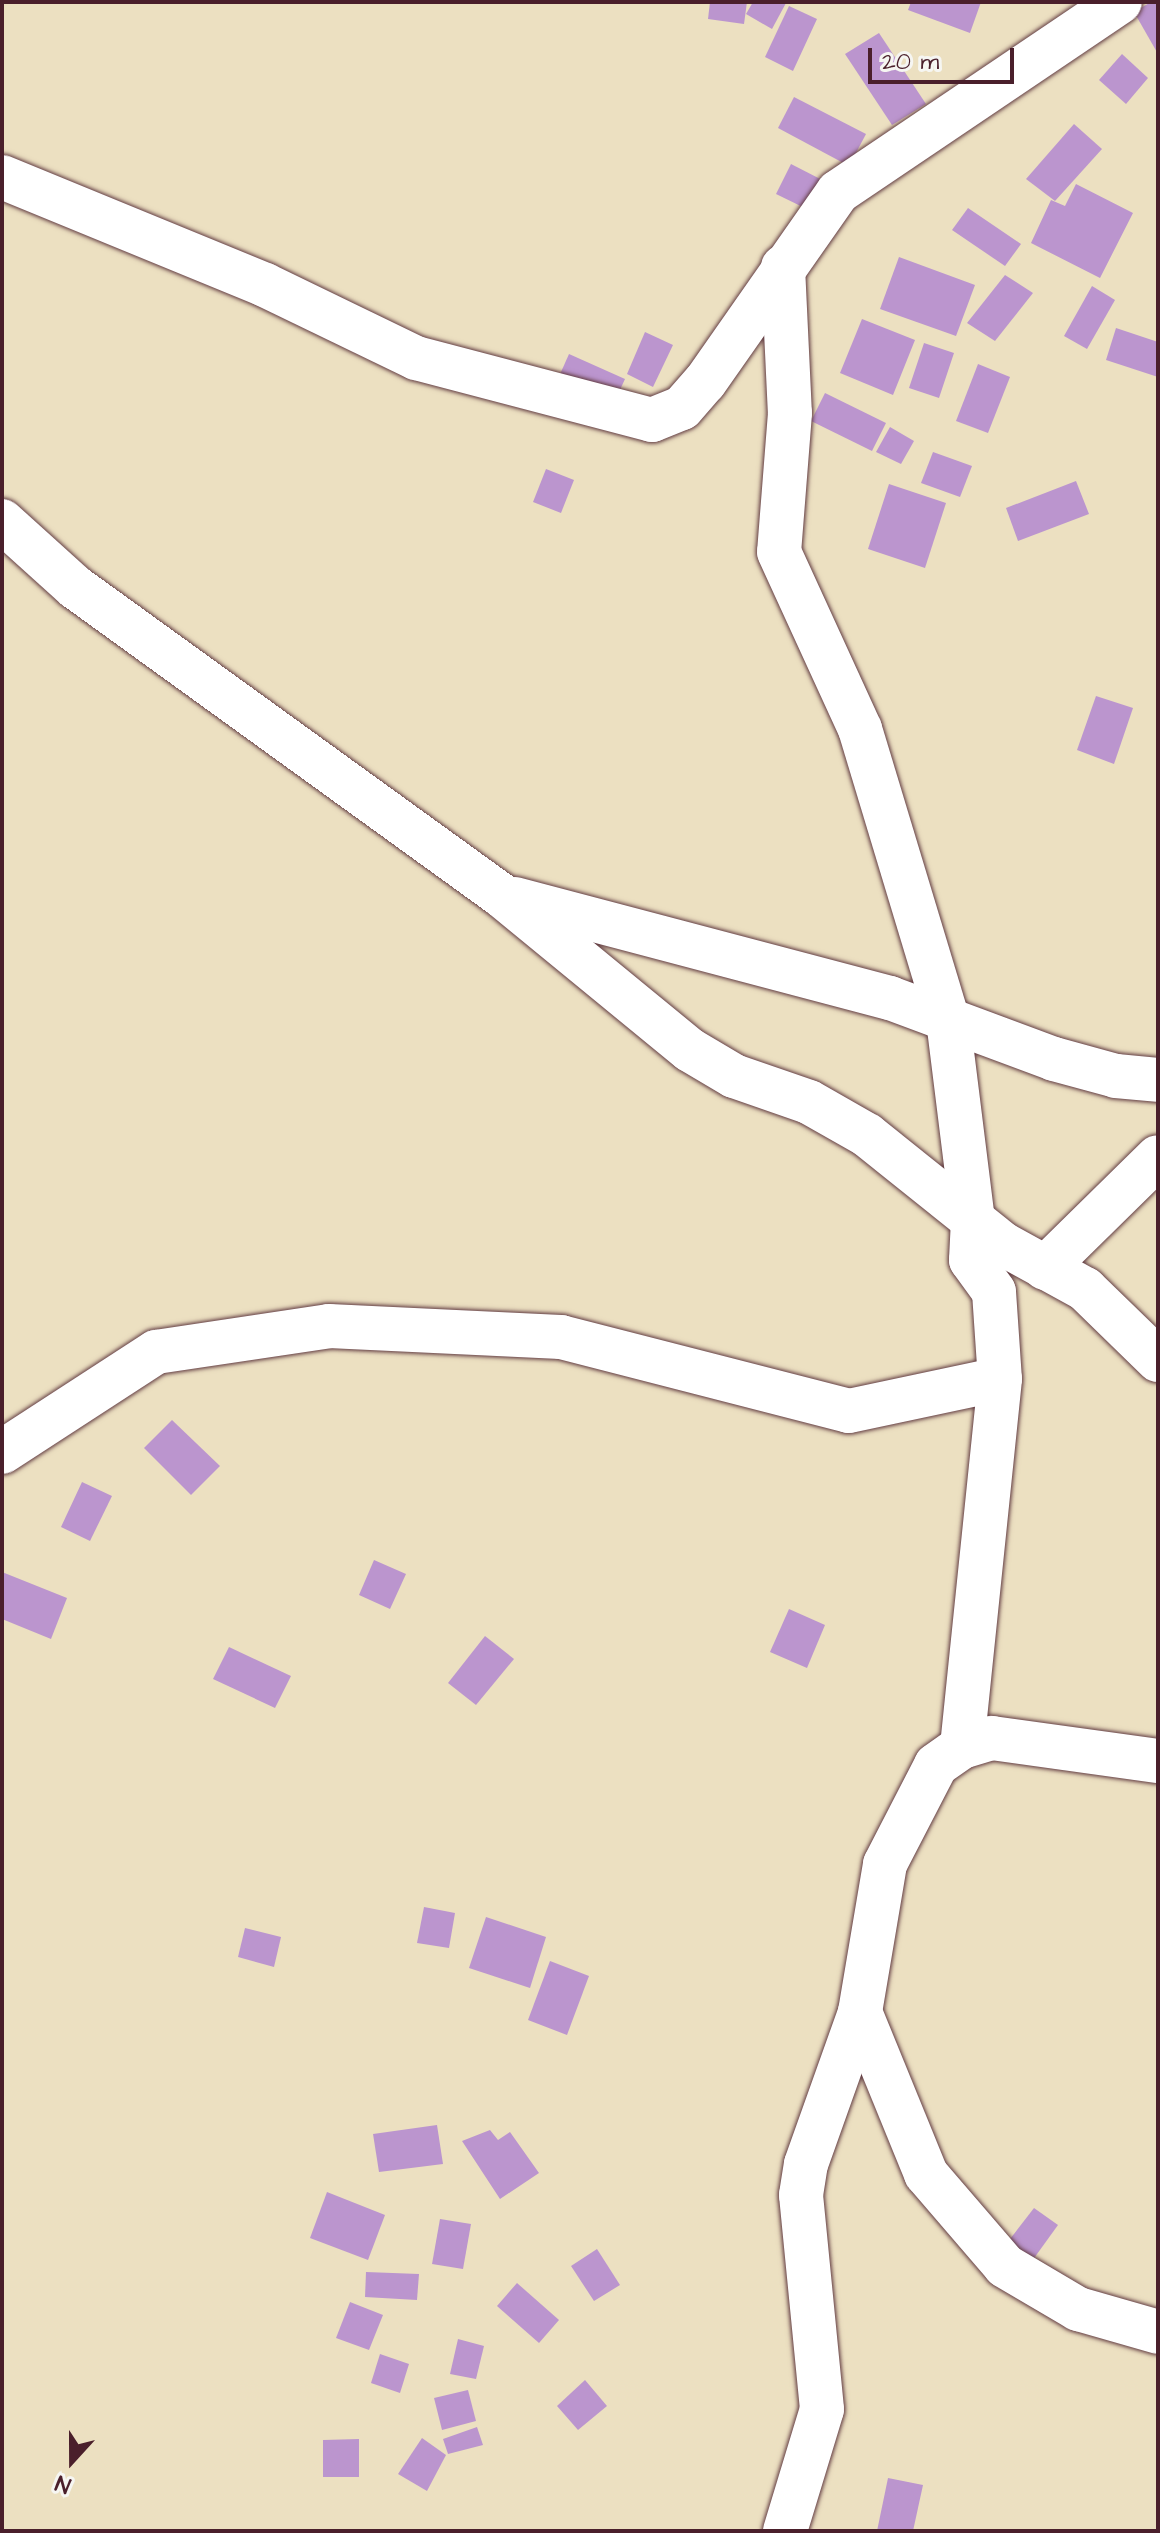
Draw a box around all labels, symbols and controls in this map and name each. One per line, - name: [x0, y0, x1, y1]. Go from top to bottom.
- scale bar: [872, 32, 1018, 82]
- text: 20 m: [882, 45, 939, 79]
- north arrow: [32, 2421, 112, 2501]
- text: N: [51, 2467, 75, 2501]

